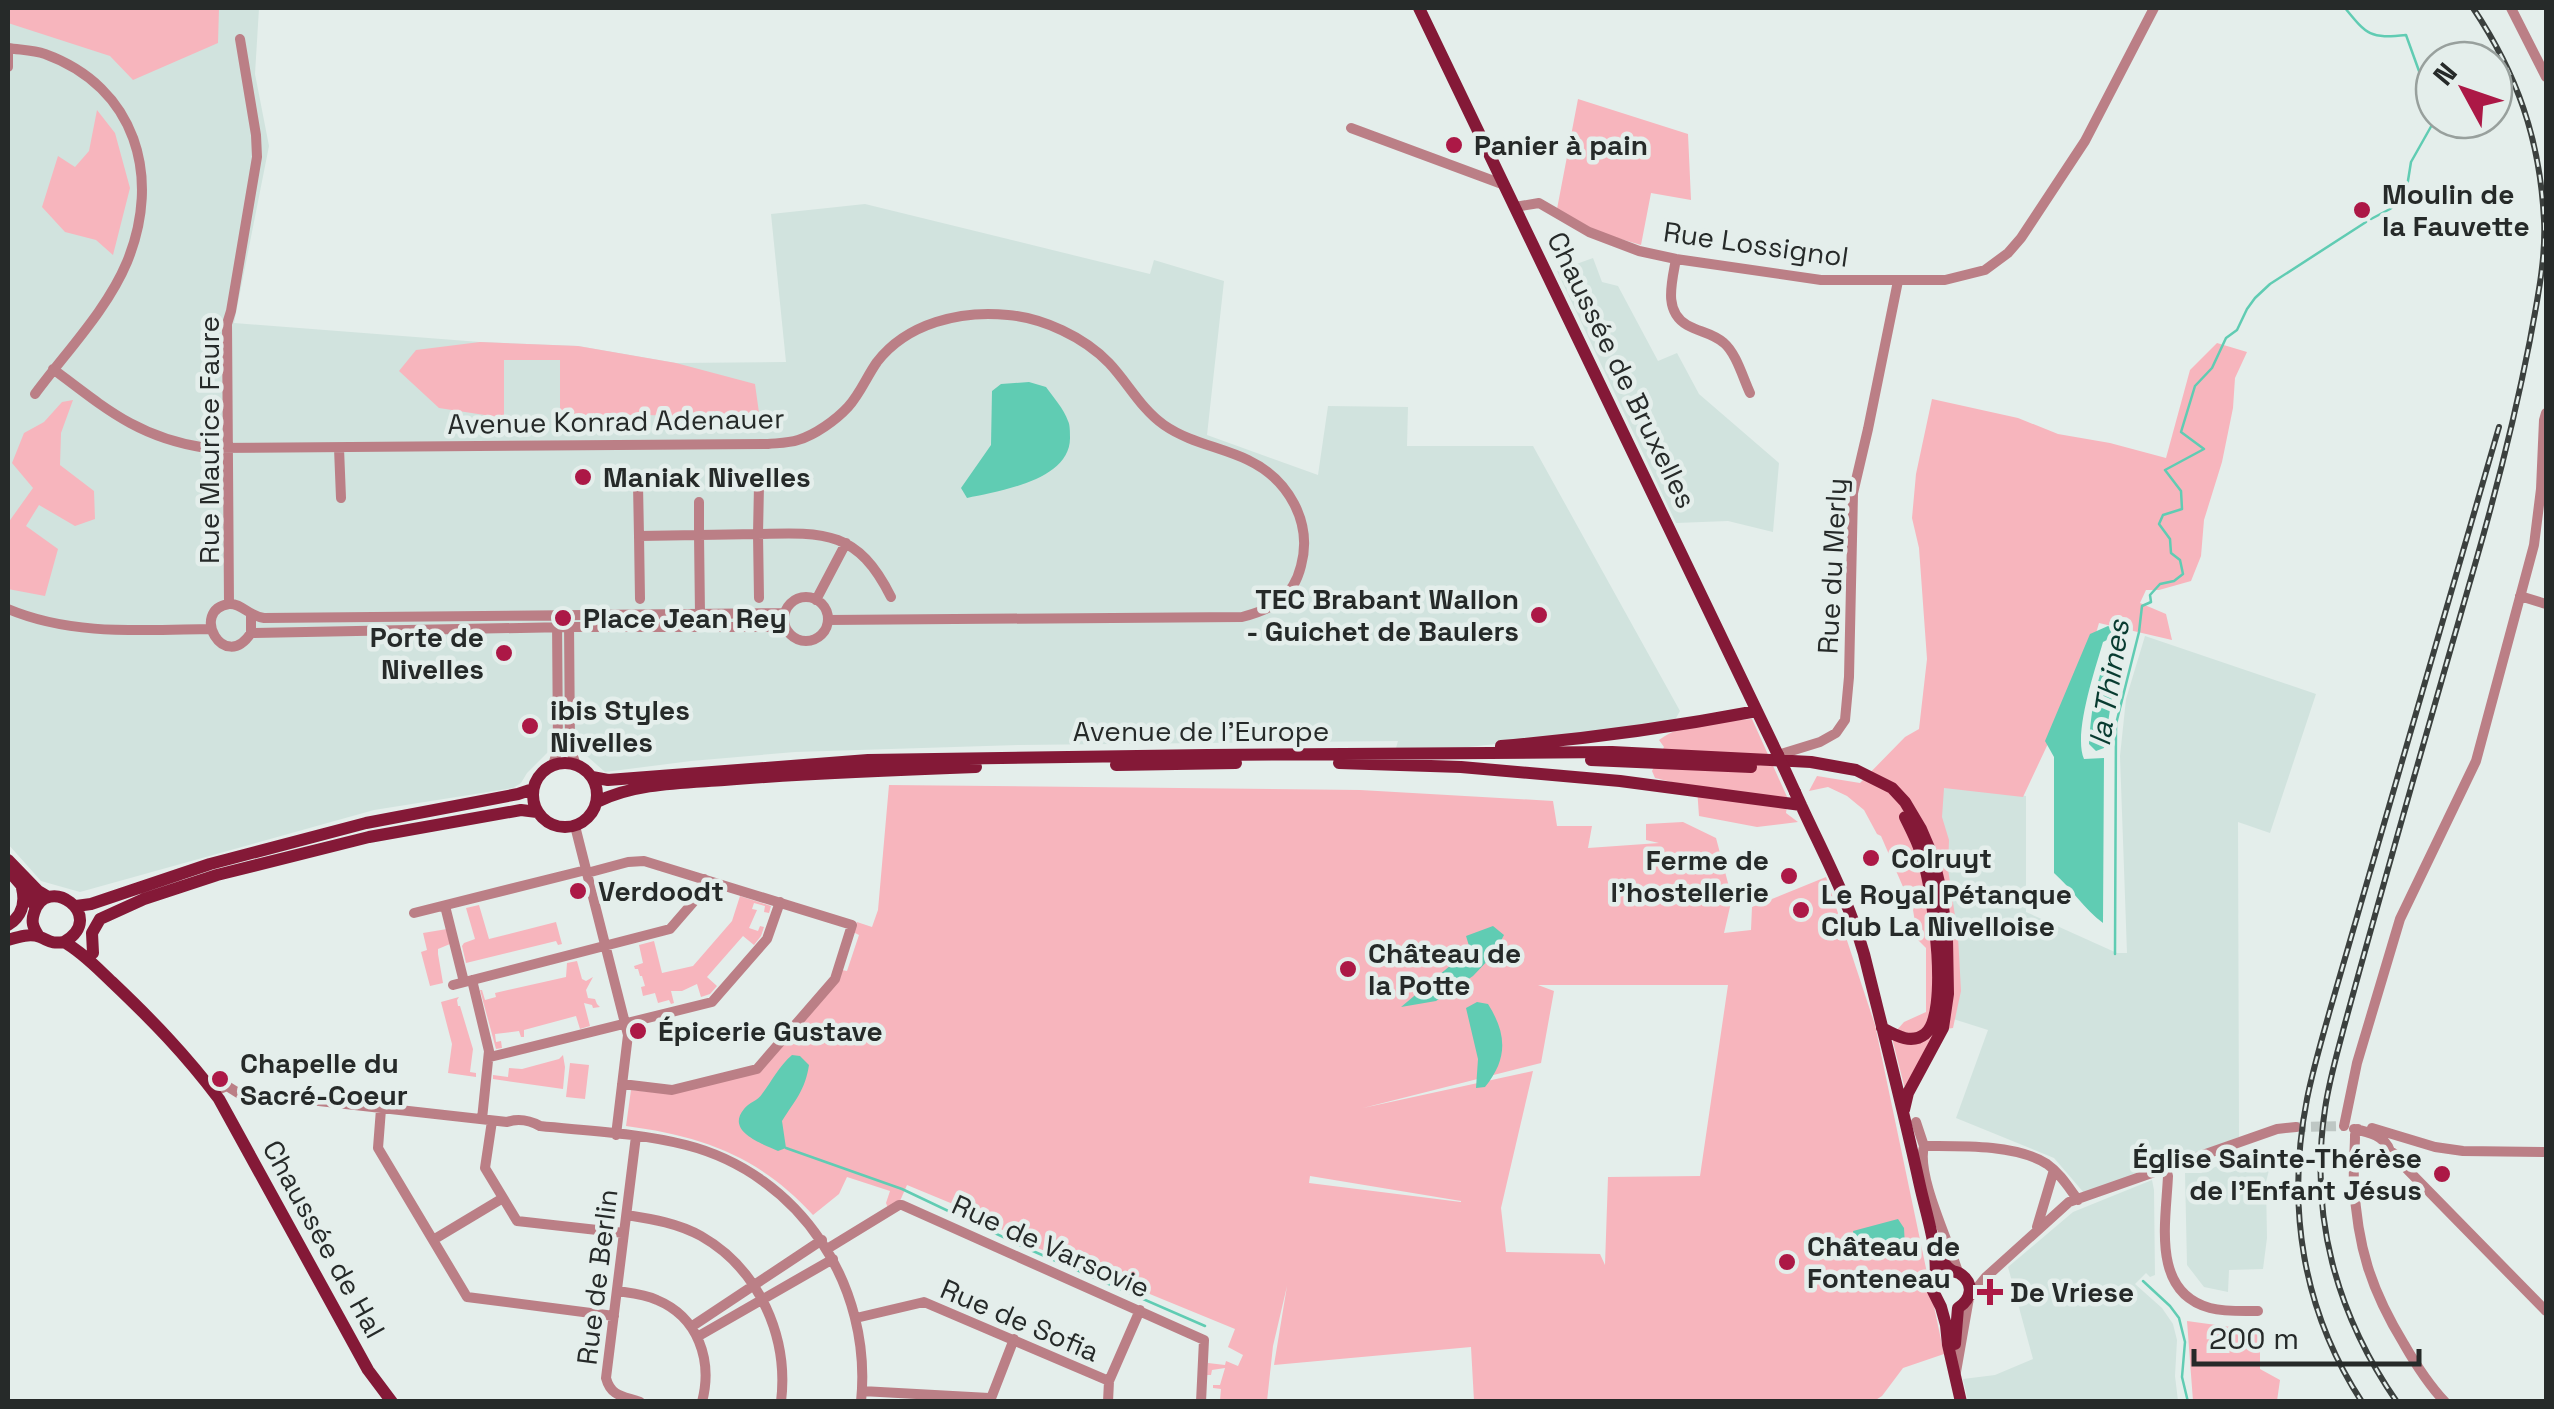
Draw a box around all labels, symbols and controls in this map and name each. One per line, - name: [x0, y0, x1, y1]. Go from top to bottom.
- north arrow: [2414, 40, 2514, 140]
- text: N: [2425, 55, 2465, 93]
- place label: Panier à pain: [1474, 127, 1648, 163]
- marker: Panier à pain: [1443, 134, 1465, 156]
- place label: Moulin de la Fauvette: [2382, 176, 2530, 244]
- marker: Moulin de la Fauvette: [2351, 199, 2373, 221]
- street label: Rue Lossignol: [1661, 213, 1851, 275]
- street label: Chaussée de Bruxelles: [1539, 226, 1705, 514]
- street label: Rue Maurice Faure: [191, 316, 227, 564]
- street label: Avenue Konrad Adenauer: [447, 400, 785, 442]
- place label: Maniak Nivelles: [603, 459, 811, 495]
- marker: Maniak Nivelles: [572, 466, 594, 488]
- street label: Rue du Merly: [1809, 477, 1855, 655]
- place label: TEC Brabant Wallon - Guichet de Baulers: [1246, 581, 1519, 649]
- place label: Place Jean Rey: [583, 600, 787, 636]
- marker: TEC Brabant Wallon - Guichet de Baulers: [1528, 604, 1550, 626]
- marker: Place Jean Rey: [552, 607, 574, 629]
- water label: la Thines: [2080, 616, 2138, 749]
- place label: Porte de Nivelles: [370, 619, 484, 687]
- marker: Porte de Nivelles: [493, 642, 515, 664]
- place label: ibis Styles Nivelles: [550, 692, 690, 760]
- street label: Avenue de l'Europe: [1073, 713, 1329, 749]
- marker: ibis Styles Nivelles: [519, 715, 541, 737]
- place label: Colruyt: [1891, 840, 1992, 876]
- place label: Ferme de l'hostellerie: [1610, 842, 1769, 910]
- marker: Colruyt: [1860, 847, 1882, 869]
- marker: Ferme de l'hostellerie: [1778, 865, 1800, 887]
- place label: Verdoodt: [598, 873, 724, 909]
- place label: Le Royal Pétanque Club La Nivelloise: [1821, 876, 2072, 944]
- marker: Verdoodt: [567, 880, 589, 902]
- marker: Le Royal Pétanque Club La Nivelloise: [1790, 899, 1812, 921]
- place label: Château de la Potte: [1368, 935, 1521, 1003]
- marker: Château de la Potte: [1337, 958, 1359, 980]
- place label: Épicerie Gustave: [658, 1013, 883, 1049]
- marker: Épicerie Gustave: [627, 1020, 649, 1042]
- place label: Chapelle du Sacré-Coeur: [240, 1045, 408, 1113]
- marker: Chapelle du Sacré-Coeur: [209, 1068, 231, 1090]
- street label: Chaussée de Hal: [255, 1134, 393, 1344]
- place label: Église Sainte-Thérèse de l'Enfant Jésus: [2133, 1140, 2422, 1208]
- marker: Église Sainte-Thérèse de l'Enfant Jésus: [2431, 1163, 2453, 1185]
- street label: Rue de Varsovie: [947, 1186, 1155, 1306]
- street label: Rue de Berlin: [568, 1187, 626, 1367]
- place label: Château de Fonteneau: [1807, 1228, 1960, 1296]
- marker: Château de Fonteneau: [1776, 1251, 1798, 1273]
- street label: Rue de Sofia: [935, 1270, 1105, 1370]
- place label: De Vriese: [2010, 1274, 2134, 1310]
- marker: De Vriese: [1979, 1281, 2001, 1303]
- scale bar: [2194, 1304, 2419, 1366]
- text: 200 m: [2209, 1319, 2299, 1358]

